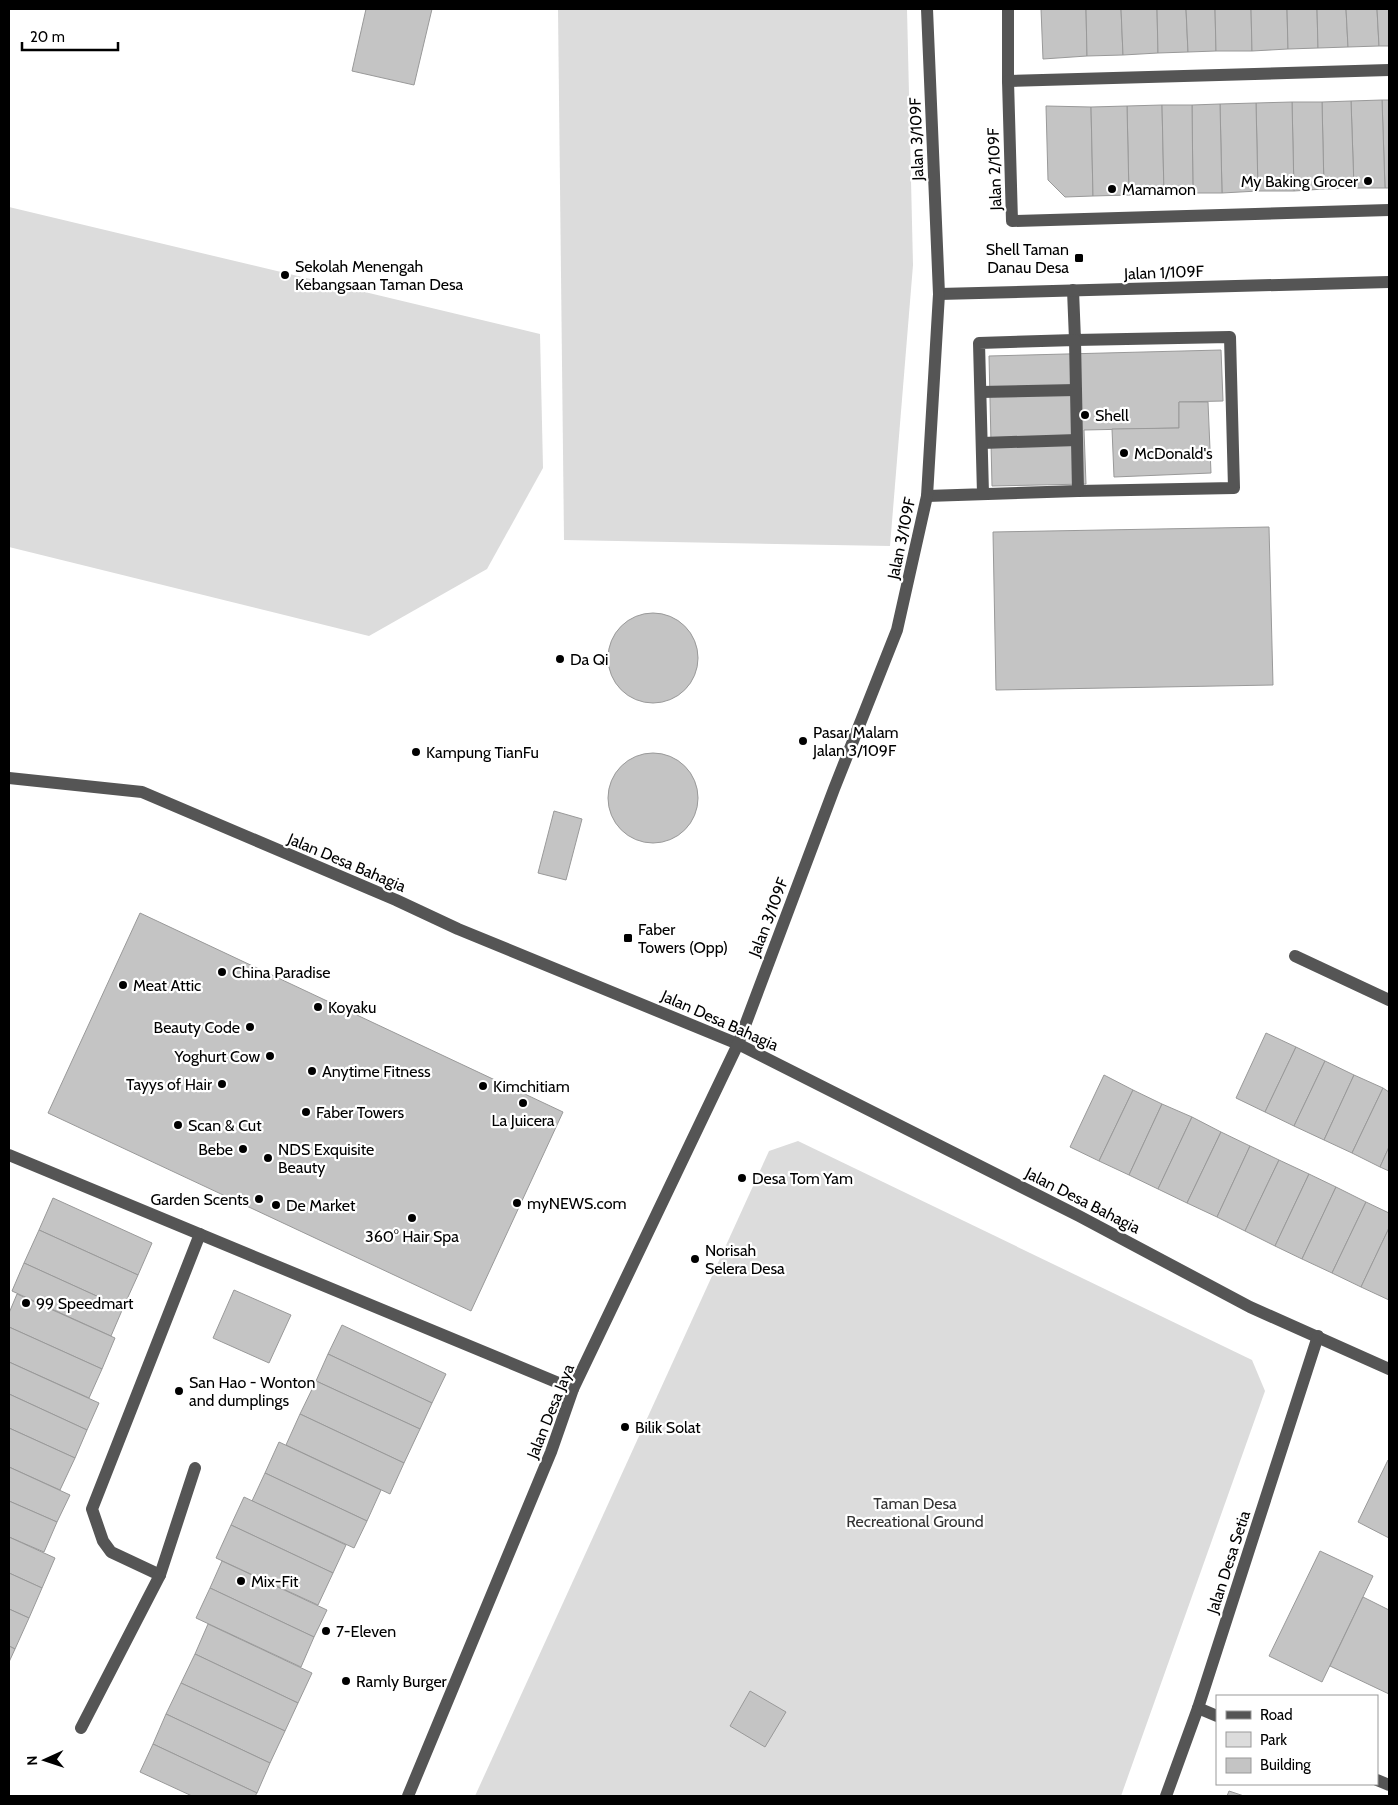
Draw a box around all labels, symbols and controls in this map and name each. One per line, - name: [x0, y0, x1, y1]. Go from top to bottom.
- scale bar: [22, 20, 119, 52]
- text: 20 m: [30, 28, 65, 46]
- street label: Jalan 3/109F: [906, 96, 927, 182]
- street label: Jalan 2/109F: [984, 127, 1005, 212]
- place label: My Baking Grocer: [1241, 172, 1359, 191]
- marker: My Baking Grocer: [1362, 175, 1374, 187]
- place label: Mamamon: [1122, 180, 1196, 199]
- marker: Mamamon: [1106, 183, 1118, 195]
- place label: Shell Taman Danau Desa: [986, 240, 1069, 277]
- marker: Shell Taman Danau Desa: [1073, 252, 1085, 264]
- place label: Sekolah Menengah Kebangsaan Taman Desa: [295, 257, 464, 294]
- street label: Jalan 1/109F: [1123, 262, 1205, 283]
- marker: Sekolah Menengah Kebangsaan Taman Desa: [279, 269, 291, 281]
- place label: Shell: [1095, 406, 1129, 425]
- marker: Shell: [1079, 409, 1091, 421]
- place label: McDonald's: [1134, 444, 1213, 463]
- marker: McDonald's: [1118, 447, 1130, 459]
- street label: Jalan 3/109F: [883, 495, 920, 582]
- place label: Da Qi: [570, 650, 608, 669]
- marker: Da Qi: [554, 653, 566, 665]
- place label: Pasar Malam Jalan 3/109F: [812, 723, 899, 760]
- marker: Pasar Malam Jalan 3/109F: [797, 735, 809, 747]
- place label: Kampung TianFu: [426, 743, 539, 762]
- marker: Kampung TianFu: [410, 746, 422, 758]
- street label: Jalan Desa Bahagia: [284, 829, 409, 896]
- street label: Jalan 3/109F: [744, 874, 792, 960]
- place label: Faber Towers (Opp): [638, 920, 728, 957]
- marker: Faber Towers (Opp): [622, 932, 634, 944]
- place label: China Paradise: [232, 963, 330, 982]
- marker: China Paradise: [216, 966, 228, 978]
- place label: Meat Attic: [133, 976, 201, 995]
- marker: Meat Attic: [117, 979, 129, 991]
- street label: Jalan Desa Bahagia: [657, 986, 782, 1055]
- place label: Koyaku: [328, 998, 376, 1017]
- marker: Koyaku: [312, 1001, 324, 1013]
- place label: Beauty Code: [154, 1018, 240, 1037]
- marker: Beauty Code: [244, 1021, 256, 1033]
- place label: Yoghurt Cow: [173, 1047, 260, 1066]
- marker: Yoghurt Cow: [264, 1050, 276, 1062]
- place label: Anytime Fitness: [322, 1062, 431, 1081]
- marker: Anytime Fitness: [306, 1065, 318, 1077]
- place label: Tayys of Hair: [126, 1075, 213, 1094]
- place label: Kimchitiam: [493, 1077, 570, 1096]
- marker: Tayys of Hair: [216, 1078, 228, 1090]
- marker: Kimchitiam: [477, 1080, 489, 1092]
- marker: La Juicera: [517, 1097, 529, 1109]
- place label: Faber Towers: [316, 1103, 405, 1122]
- marker: Faber Towers: [300, 1106, 312, 1118]
- place label: La Juicera: [492, 1111, 555, 1130]
- place label: Scan & Cut: [188, 1116, 262, 1135]
- marker: Scan & Cut: [172, 1119, 184, 1131]
- place label: Bebe: [198, 1140, 233, 1159]
- place label: NDS Exquisite Beauty: [278, 1140, 374, 1177]
- marker: Bebe: [237, 1143, 249, 1155]
- marker: NDS Exquisite Beauty: [262, 1152, 274, 1164]
- street label: Jalan Desa Bahagia: [1021, 1163, 1144, 1238]
- place label: Desa Tom Yam: [752, 1169, 853, 1188]
- marker: Desa Tom Yam: [736, 1172, 748, 1184]
- place label: Garden Scents: [151, 1190, 249, 1209]
- marker: Garden Scents: [253, 1193, 265, 1205]
- place label: myNEWS.com: [527, 1194, 627, 1213]
- place label: De Market: [286, 1196, 356, 1215]
- marker: myNEWS.com: [511, 1197, 523, 1209]
- marker: De Market: [270, 1199, 282, 1211]
- marker: 360° Hair Spa: [406, 1212, 418, 1224]
- place label: 360° Hair Spa: [365, 1227, 459, 1246]
- place label: Norisah Selera Desa: [705, 1241, 785, 1278]
- marker: Norisah Selera Desa: [689, 1253, 701, 1265]
- place label: 99 Speedmart: [36, 1294, 134, 1313]
- marker: 99 Speedmart: [20, 1297, 32, 1309]
- street label: Jalan Desa Jaya: [523, 1361, 578, 1462]
- place label: San Hao - Wonton and dumplings: [189, 1373, 315, 1410]
- marker: San Hao - Wonton and dumplings: [173, 1385, 185, 1397]
- place label: Bilik Solat: [635, 1418, 701, 1437]
- marker: Bilik Solat: [619, 1421, 631, 1433]
- park label: Taman Desa Recreational Ground: [846, 1494, 984, 1531]
- street label: Jalan Desa Setia: [1203, 1508, 1254, 1617]
- place label: Mix-Fit: [251, 1572, 299, 1591]
- marker: Mix-Fit: [235, 1575, 247, 1587]
- place label: 7-Eleven: [336, 1622, 396, 1641]
- marker: 7-Eleven: [320, 1625, 332, 1637]
- place label: Ramly Burger: [356, 1672, 448, 1691]
- marker: Ramly Burger: [340, 1675, 352, 1687]
- legend: [1216, 1695, 1378, 1785]
- text: Road: [1260, 1706, 1293, 1724]
- text: Park: [1260, 1731, 1287, 1749]
- north arrow: [20, 1735, 70, 1785]
- text: N: [23, 1755, 41, 1766]
- text: Building: [1260, 1756, 1311, 1774]

